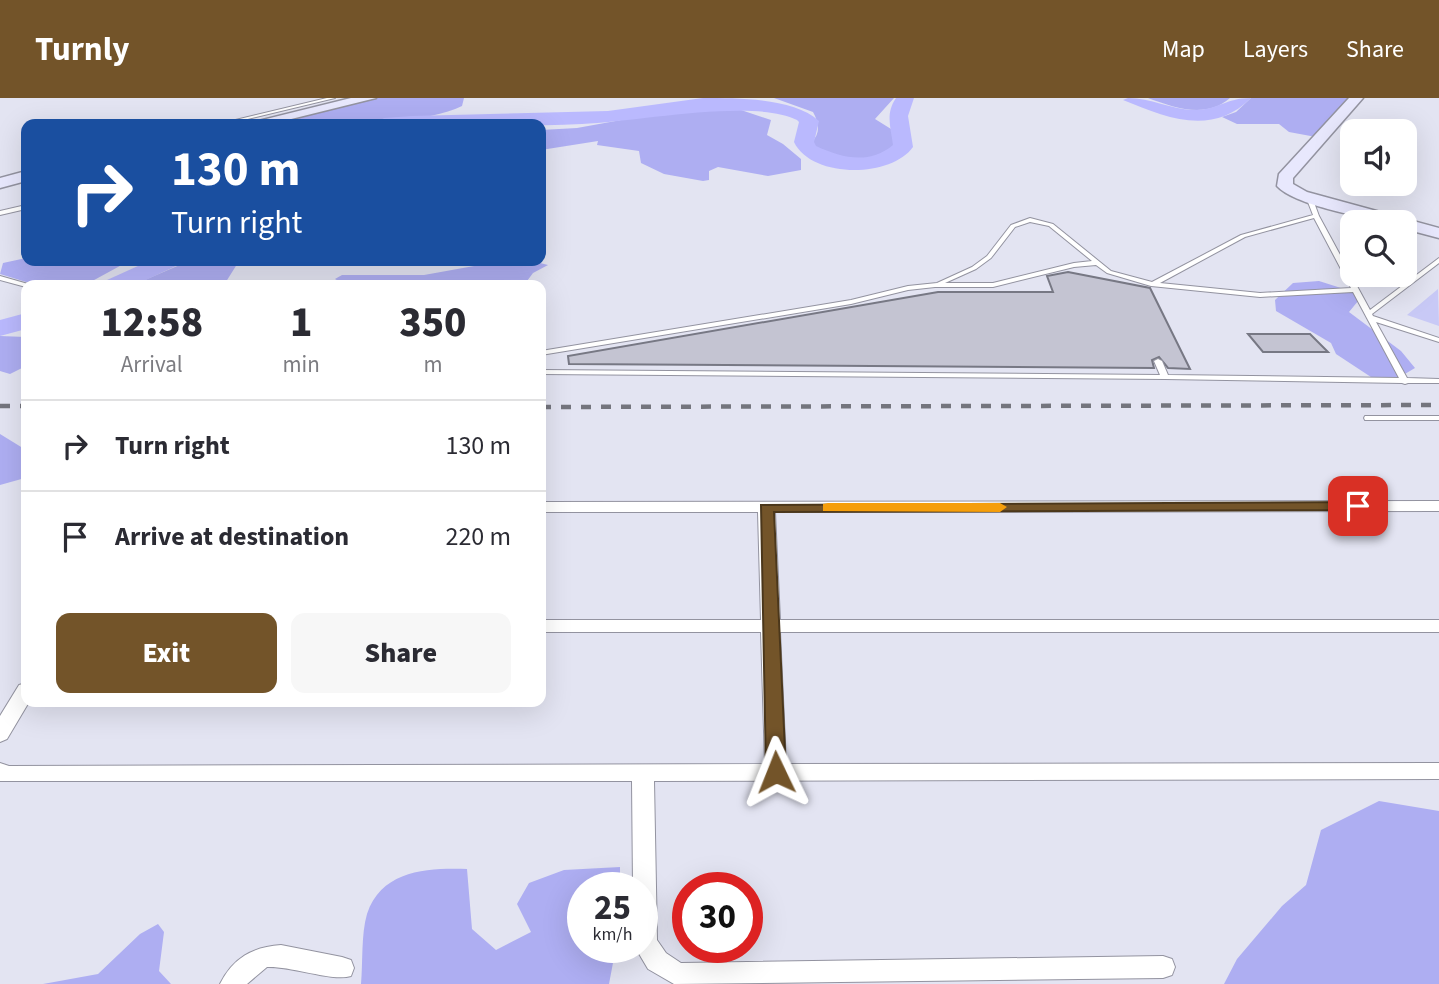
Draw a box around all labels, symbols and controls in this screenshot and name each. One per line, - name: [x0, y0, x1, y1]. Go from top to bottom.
- text: Turnly: [35, 26, 129, 73]
- text: Map: [1162, 32, 1205, 67]
- text: Layers: [1243, 32, 1308, 67]
- text: Share: [1346, 32, 1404, 67]
- map controls: [1340, 119, 1417, 287]
- button: sound: [1340, 119, 1417, 196]
- text: 130 m: [171, 135, 300, 205]
- icon: right: [56, 147, 147, 238]
- text: Turn right: [171, 200, 302, 246]
- button: search: [1340, 210, 1417, 287]
- text: 12:58: [100, 293, 203, 353]
- text: 1: [290, 293, 312, 353]
- text: 350: [399, 293, 467, 353]
- text: Arrival: [121, 348, 183, 381]
- text: min: [283, 348, 320, 381]
- text: m: [423, 348, 442, 381]
- icon: right: [56, 427, 94, 465]
- text: Turn right: [115, 427, 230, 464]
- text: 130 m: [445, 427, 511, 464]
- pin: [1328, 476, 1388, 536]
- icon: arrive: [1339, 487, 1377, 525]
- icon: arrive: [56, 518, 94, 556]
- text: Arrive at destination: [115, 518, 349, 555]
- text: 220 m: [445, 518, 511, 555]
- button: Exit: [56, 613, 277, 693]
- button: Share: [291, 613, 511, 693]
- position arrow: [739, 735, 813, 809]
- speed limit sign: 30: [672, 872, 763, 963]
- text: 25: [594, 883, 631, 933]
- text: km/h: [593, 922, 632, 947]

